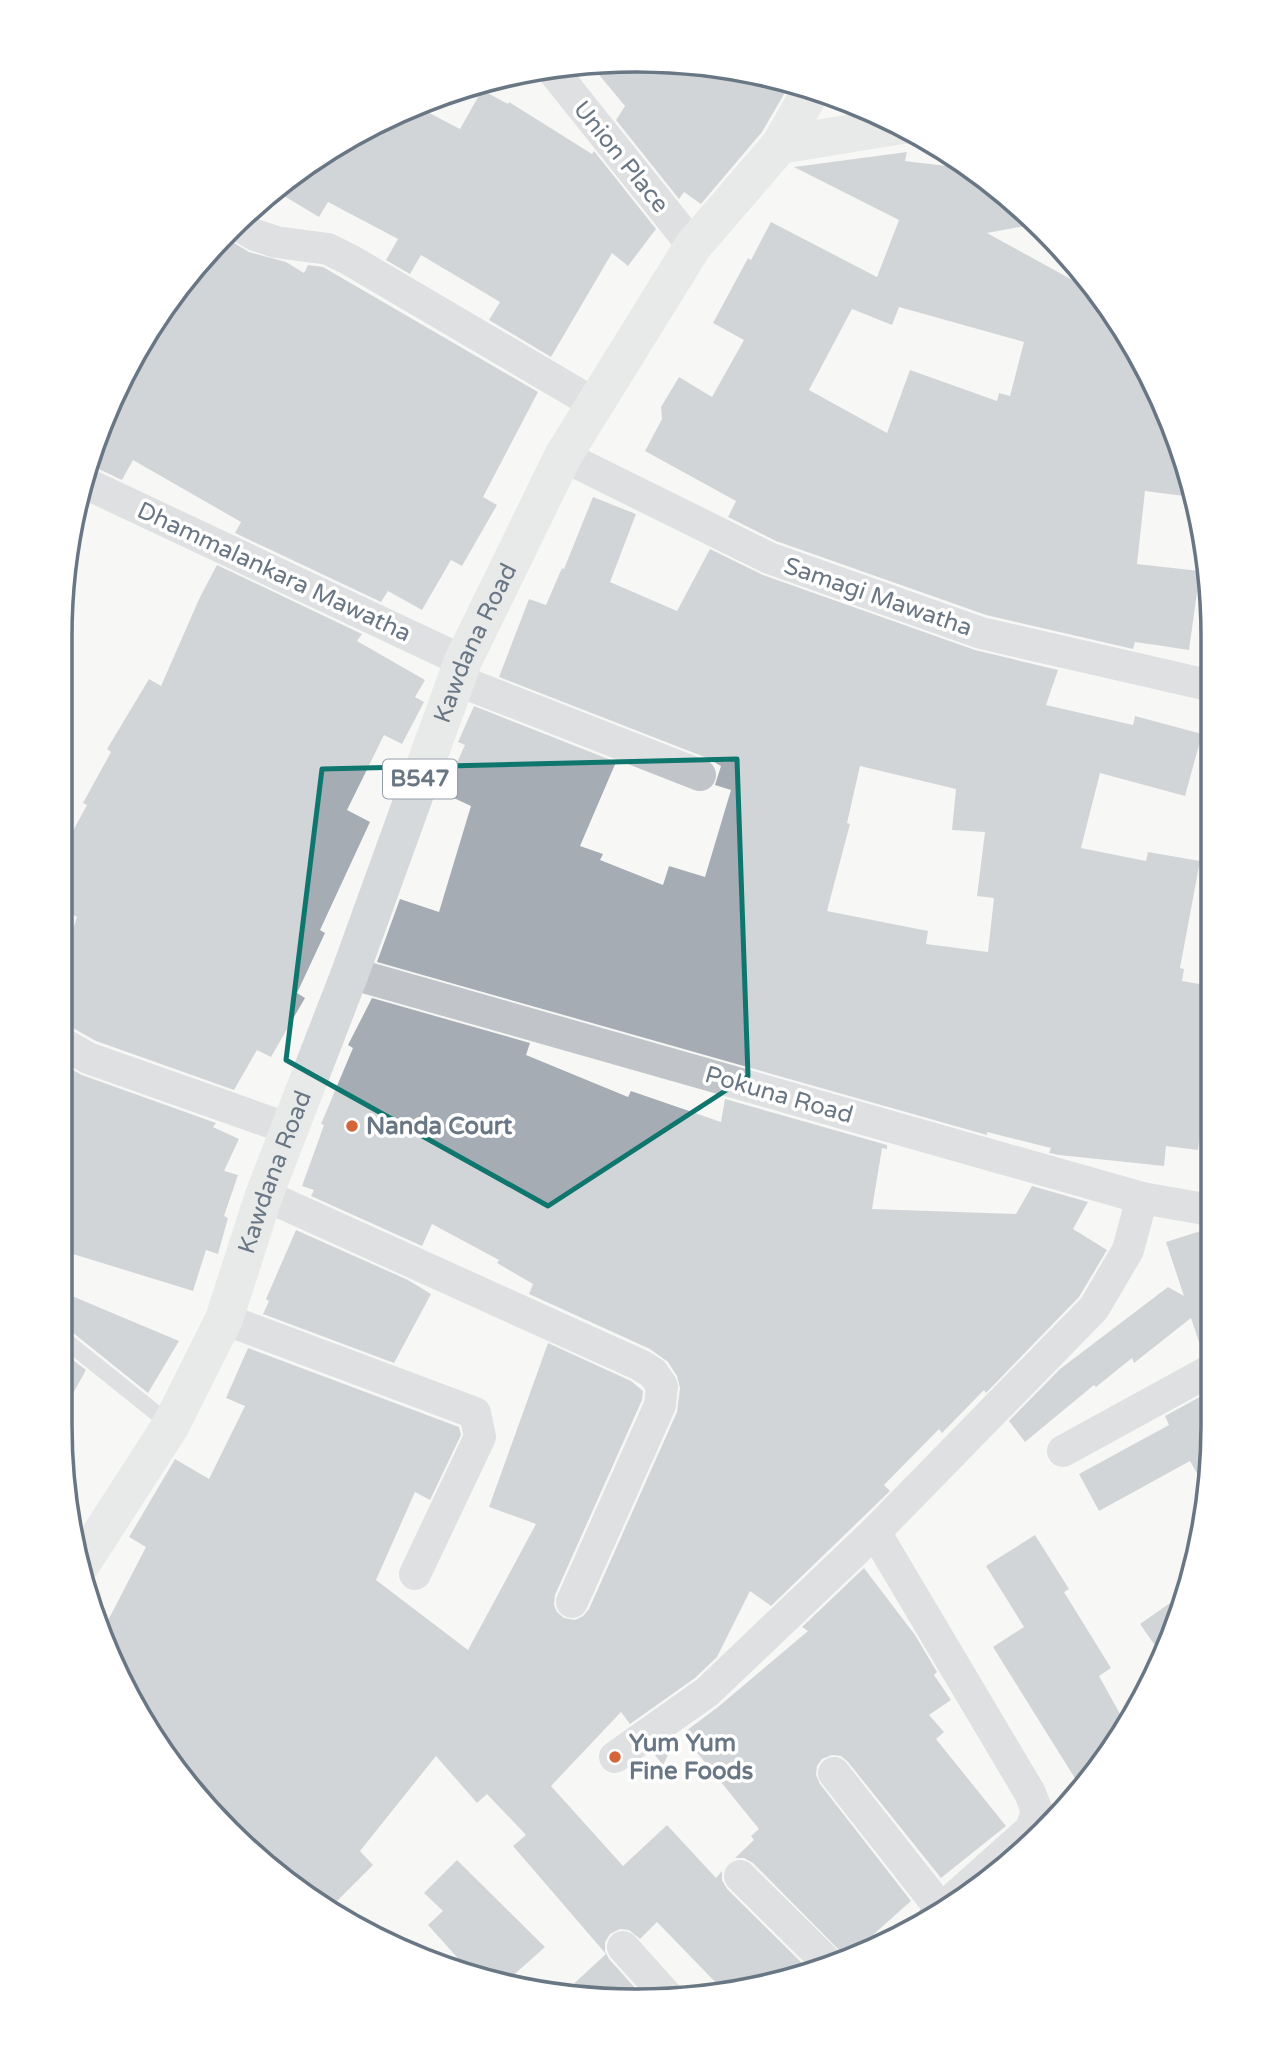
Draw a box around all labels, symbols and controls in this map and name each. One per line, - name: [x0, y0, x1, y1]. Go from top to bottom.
- street label: Union Place: [567, 95, 675, 219]
- street label: Dhammalankara Mawatha: [133, 496, 415, 648]
- street label: Samagi Mawatha: [780, 551, 976, 643]
- street label: Kawdana Road: [427, 559, 523, 727]
- road number: B547: [383, 760, 457, 799]
- street label: Pokuna Road: [702, 1060, 856, 1130]
- street label: Kawdana Road: [232, 1086, 318, 1257]
- place label: Nanda Court: [366, 1112, 513, 1141]
- marker: Nanda Court: [344, 1118, 360, 1134]
- place label: Yum Yum Fine Foods: [629, 1729, 753, 1786]
- marker: Yum Yum Fine Foods: [607, 1749, 623, 1765]

